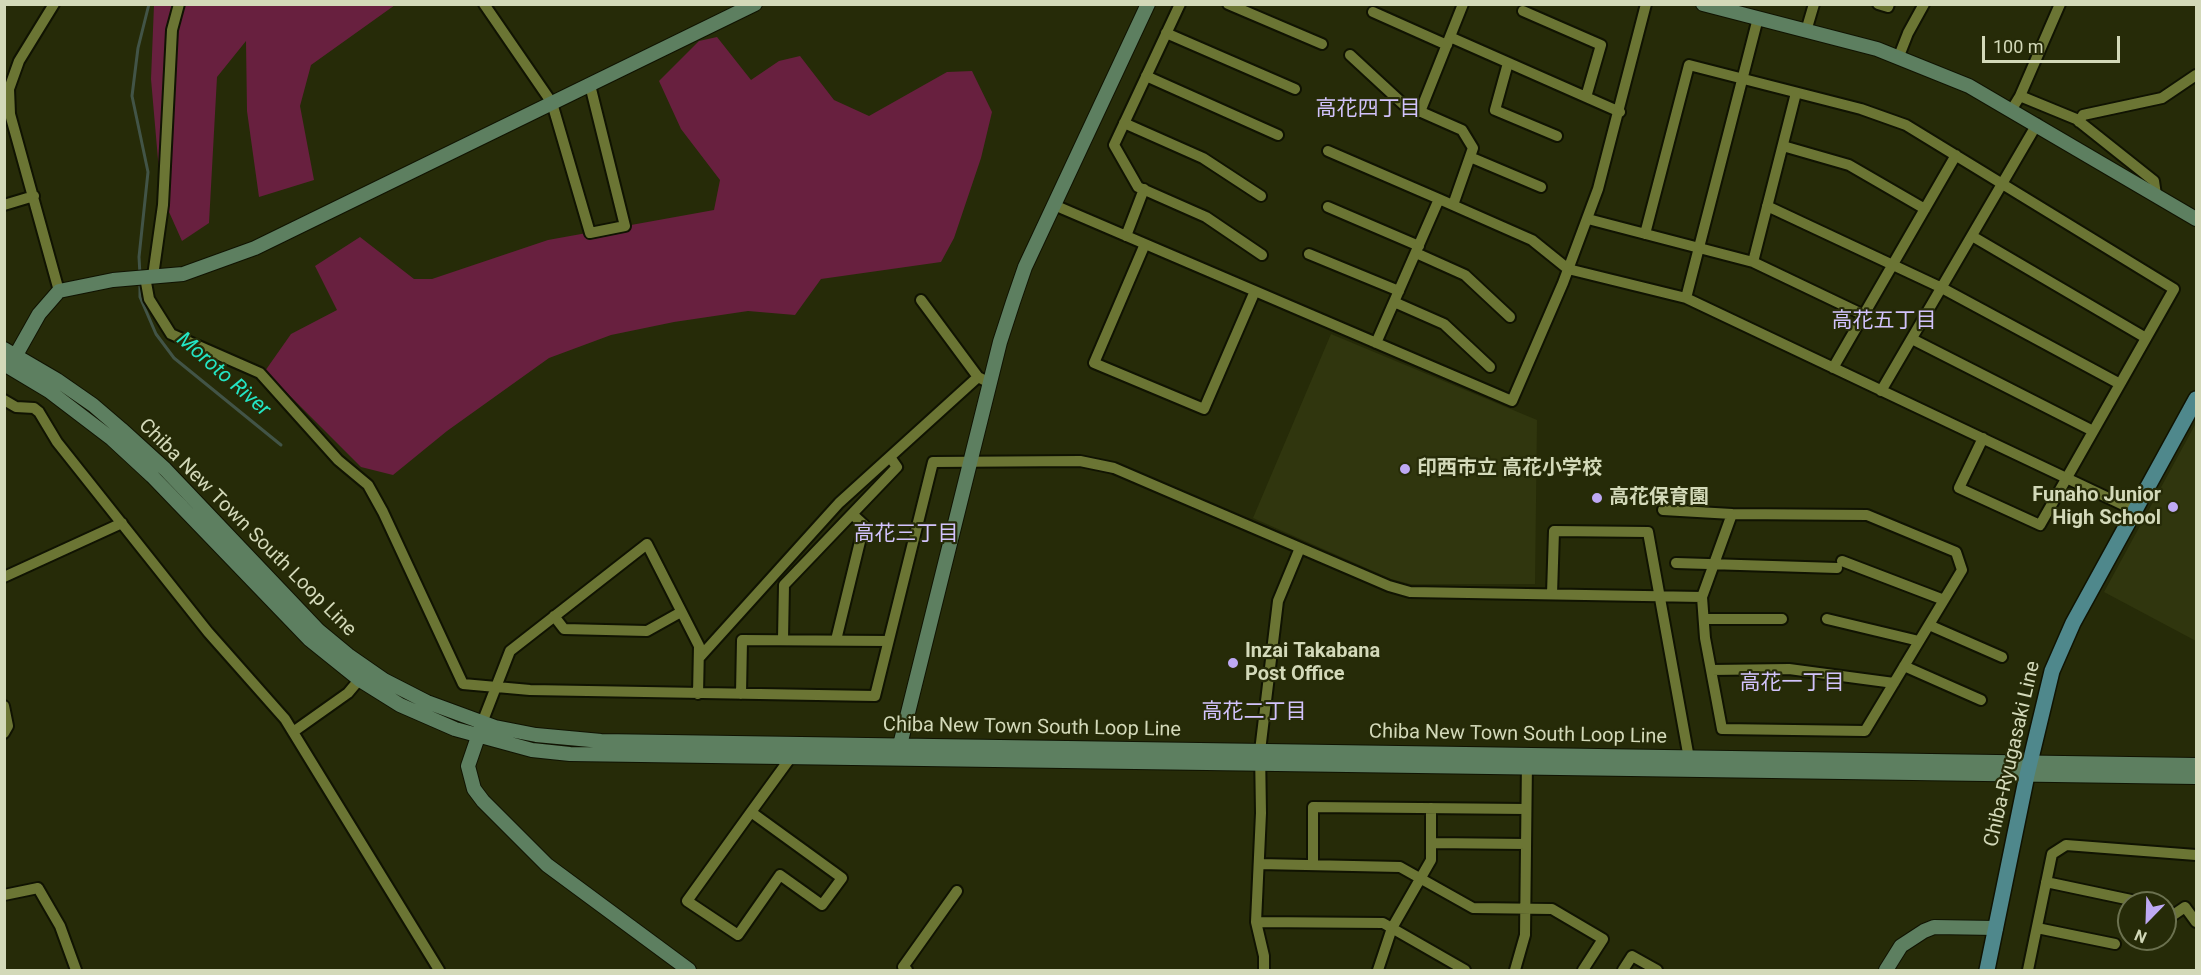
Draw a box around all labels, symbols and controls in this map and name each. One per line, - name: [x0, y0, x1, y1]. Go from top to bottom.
- scale bar: [1985, 24, 2123, 62]
- text: 100 m: [1993, 36, 2044, 57]
- district label: 高花四丁目: [1316, 97, 1420, 123]
- district label: 高花五丁目: [1832, 309, 1936, 335]
- water label: Moroto River: [171, 327, 275, 423]
- street label: Chiba New Town South Loop Line: [133, 414, 361, 642]
- place label: 印西市立 高花小学校: [1417, 457, 1602, 481]
- marker: 印西市立 高花小学校: [1398, 462, 1412, 476]
- place label: Funaho Junior High School: [2032, 484, 2161, 531]
- place label: 高花保育園: [1609, 486, 1709, 510]
- marker: 高花保育園: [1590, 491, 1604, 505]
- marker: Funaho Junior High School: [2166, 500, 2180, 514]
- district label: 高花三丁目: [854, 522, 958, 548]
- place label: Inzai Takabana Post Office: [1245, 640, 1380, 687]
- marker: Inzai Takabana Post Office: [1226, 656, 1240, 670]
- street label: Chiba-Ryugasaki Line: [1980, 659, 2046, 849]
- district label: 高花一丁目: [1740, 671, 1844, 697]
- district label: 高花二丁目: [1202, 700, 1306, 726]
- street label: Chiba New Town South Loop Line: [883, 713, 1181, 743]
- street label: Chiba New Town South Loop Line: [1369, 720, 1667, 750]
- north arrow: [2117, 891, 2177, 951]
- text: N: [2132, 925, 2149, 947]

